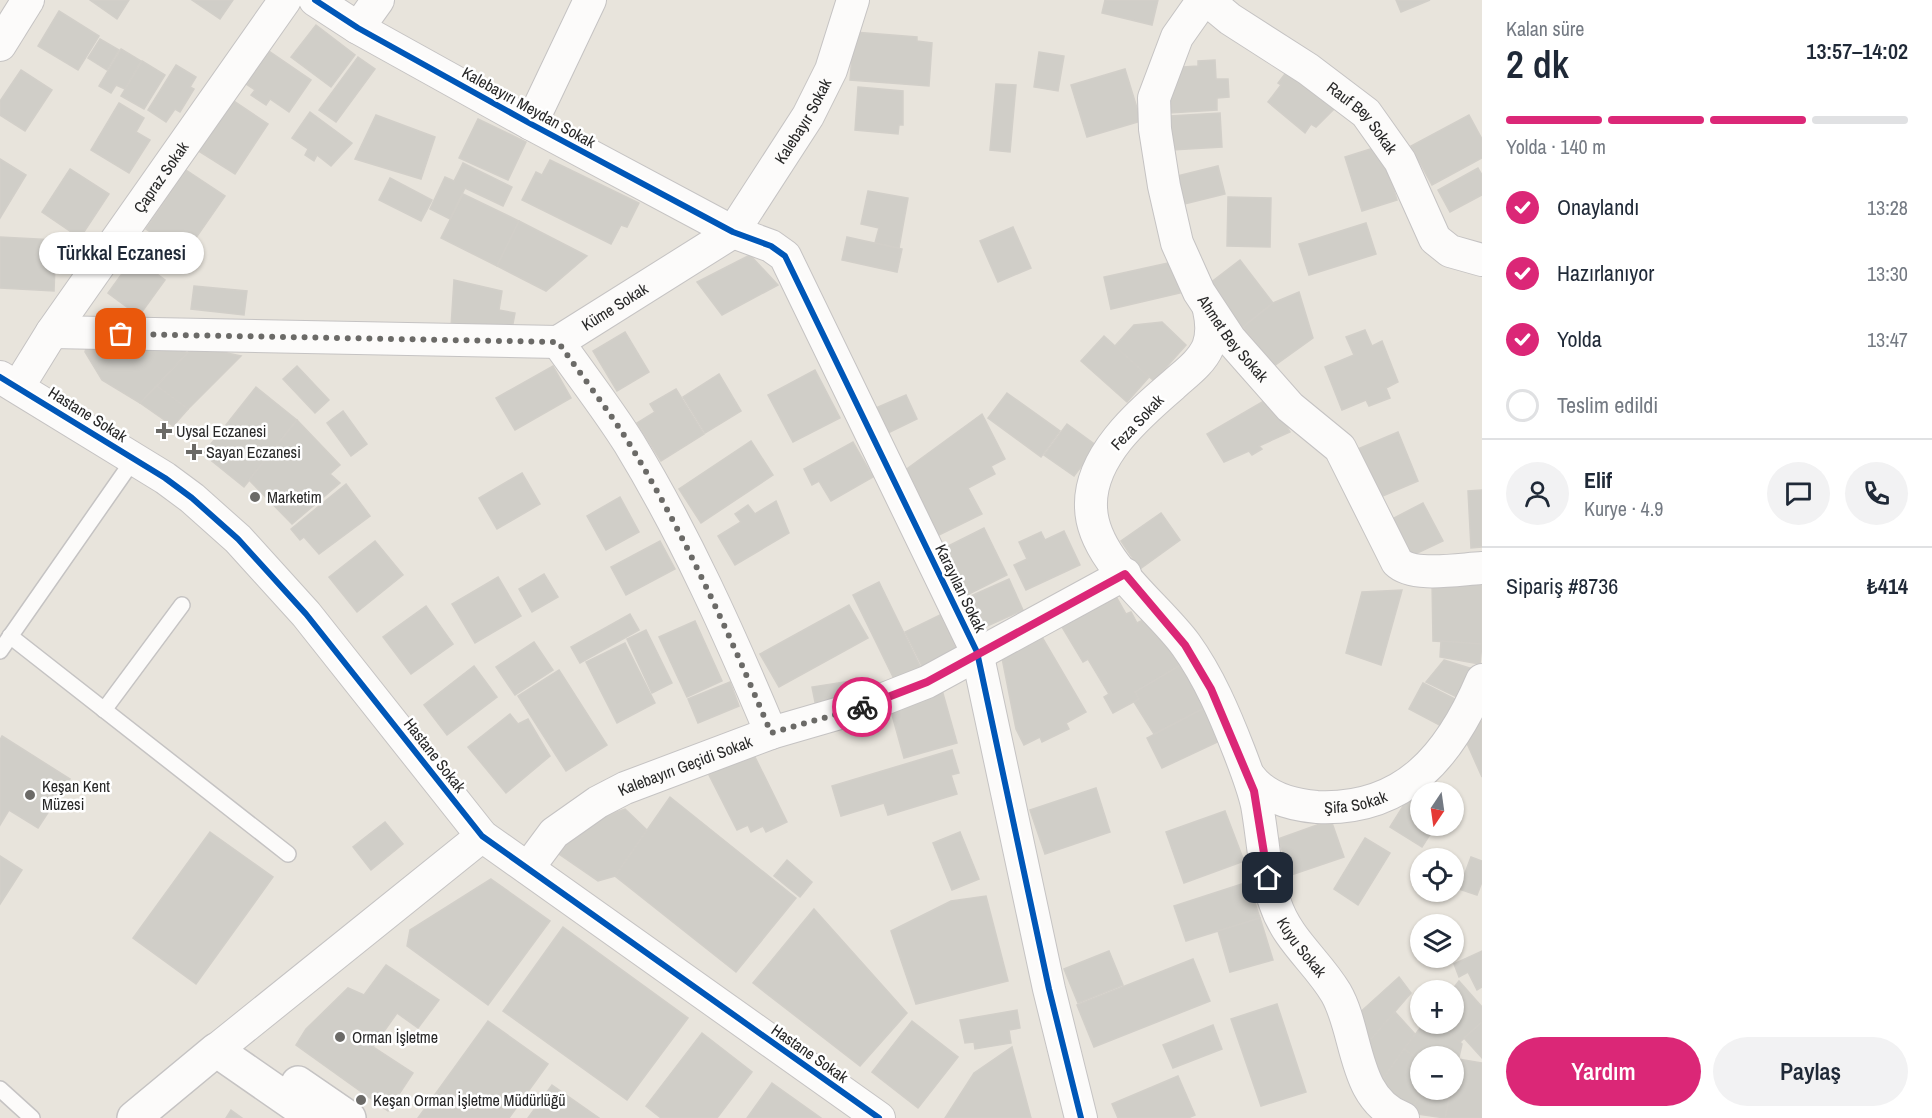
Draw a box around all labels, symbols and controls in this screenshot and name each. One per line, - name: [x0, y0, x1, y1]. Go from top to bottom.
- text: Kalan süre: [1506, 15, 1584, 42]
- text: 13:57–14:02: [1806, 36, 1908, 66]
- text: 2 dk: [1506, 38, 1569, 90]
- street label: Kalebayırı Meydan Sokak: [458, 61, 600, 153]
- street label: Kalebayır Sokak: [769, 74, 836, 168]
- street label: Rauf Bey Sokak: [1322, 76, 1403, 159]
- text: Yolda · 140 m: [1506, 133, 1606, 160]
- street label: Çapraz Sokak: [128, 137, 194, 217]
- icon: check: [1506, 191, 1539, 224]
- text: Onaylandı: [1557, 192, 1639, 222]
- text: 13:28: [1867, 194, 1908, 221]
- callout: Türkkal Eczanesi: [39, 232, 204, 274]
- text: Türkkal Eczanesi: [57, 239, 186, 266]
- icon: check: [1506, 257, 1539, 290]
- text: Hazırlanıyor: [1557, 258, 1654, 288]
- text: 13:30: [1867, 260, 1908, 287]
- street label: Küme Sokak: [577, 277, 652, 336]
- street label: Ahmet Bey Sokak: [1192, 290, 1274, 387]
- pin: [95, 308, 146, 359]
- icon: bag: [104, 317, 137, 350]
- icon: check: [1506, 323, 1539, 356]
- text: Yolda: [1557, 324, 1602, 354]
- text: 13:47: [1867, 326, 1908, 353]
- street label: Hastane Sokak: [44, 381, 132, 447]
- street label: Feza Sokak: [1106, 389, 1169, 455]
- text: Teslim edildi: [1557, 390, 1658, 420]
- place label: Uysal Eczanesi: [176, 420, 266, 442]
- marker: Uysal Eczanesi: [157, 424, 171, 438]
- place label: Sayan Eczanesi: [206, 441, 301, 463]
- marker: Sayan Eczanesi: [187, 445, 201, 459]
- button: person: [1506, 462, 1569, 525]
- button: chat: [1767, 462, 1830, 525]
- button: phone: [1845, 462, 1908, 525]
- text: Elif: [1584, 465, 1612, 495]
- place label: Marketim: [267, 486, 322, 508]
- marker: Marketim: [248, 490, 262, 504]
- text: Kurye · 4.9: [1584, 495, 1663, 522]
- street label: Karayılan Sokak: [930, 540, 992, 636]
- text: Sipariş #8736: [1506, 571, 1618, 601]
- text: ₺414: [1867, 571, 1908, 601]
- courier: [832, 677, 892, 737]
- icon: bike: [846, 691, 879, 724]
- street label: Hastane Sokak: [399, 713, 471, 797]
- street label: Kalebayırı Geçidi Sokak: [614, 730, 756, 801]
- place label: Keşan Kent Müzesi: [42, 775, 110, 815]
- north arrow: [1410, 782, 1464, 836]
- map controls: [1410, 782, 1464, 1100]
- street label: Şifa Sokak: [1324, 785, 1391, 818]
- marker: Keşan Kent Müzesi: [23, 788, 37, 802]
- button: locate: [1410, 848, 1464, 902]
- pin: [1242, 852, 1293, 903]
- icon: home: [1251, 861, 1284, 894]
- street label: Kuyu Sokak: [1272, 913, 1332, 982]
- button: layers: [1410, 914, 1464, 968]
- button: +: [1410, 980, 1464, 1034]
- street label: Hastane Sokak: [767, 1018, 853, 1088]
- place label: Orman İşletme: [352, 1026, 438, 1048]
- marker: Orman İşletme: [333, 1030, 347, 1044]
- button: Yardım: [1506, 1037, 1701, 1106]
- button: Paylaş: [1713, 1037, 1908, 1106]
- button: −: [1410, 1046, 1464, 1100]
- place label: Keşan Orman İşletme Müdürlüğü: [373, 1089, 566, 1111]
- marker: Keşan Orman İşletme Müdürlüğü: [354, 1093, 368, 1107]

